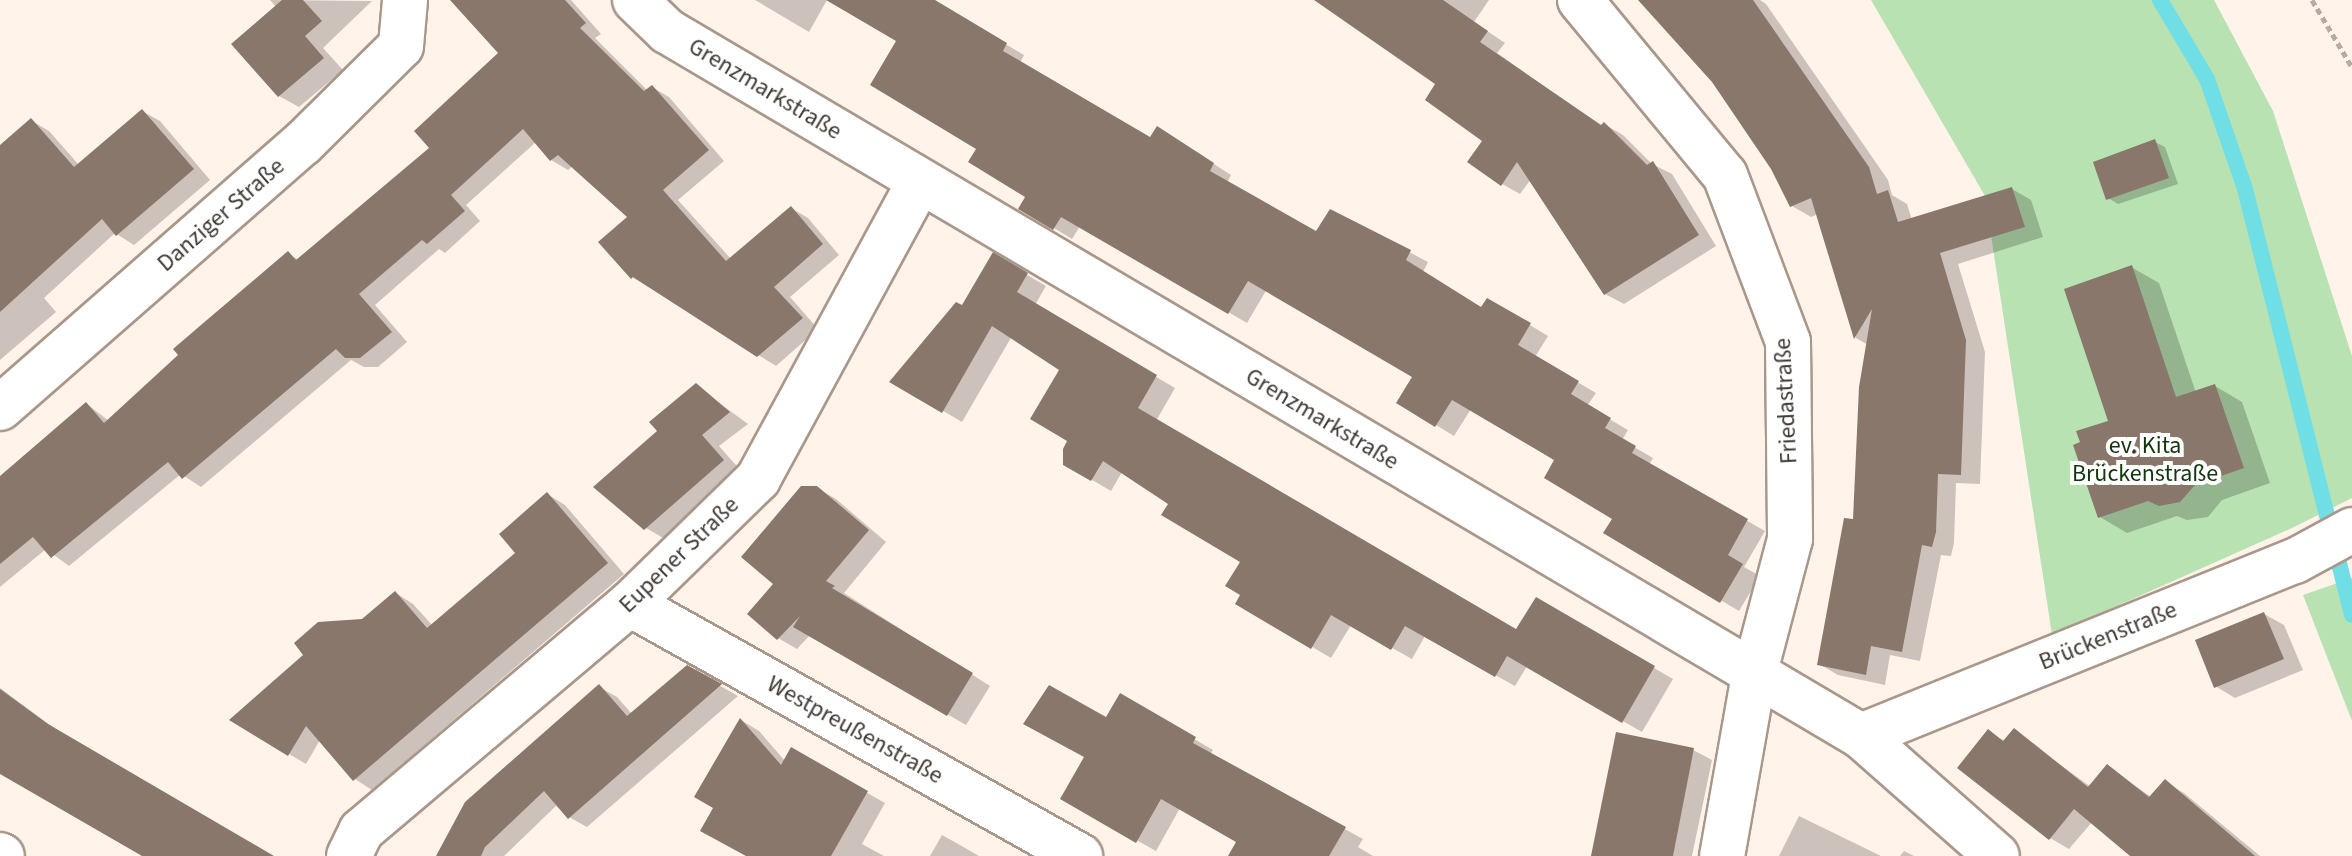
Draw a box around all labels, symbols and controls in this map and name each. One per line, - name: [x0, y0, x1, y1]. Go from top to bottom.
- street label: Grenzmarkstraße: [683, 32, 847, 146]
- street label: Danziger Straße: [152, 152, 290, 278]
- street label: Friedastraße: [1768, 337, 1804, 465]
- street label: Grenzmarkstraße: [1240, 362, 1404, 476]
- park label: ev. Kita Brückenstraße: [2072, 432, 2218, 488]
- street label: Eupener Straße: [613, 491, 745, 619]
- street label: Brückenstraße: [2035, 595, 2181, 677]
- street label: Westpreußenstraße: [762, 670, 948, 790]

